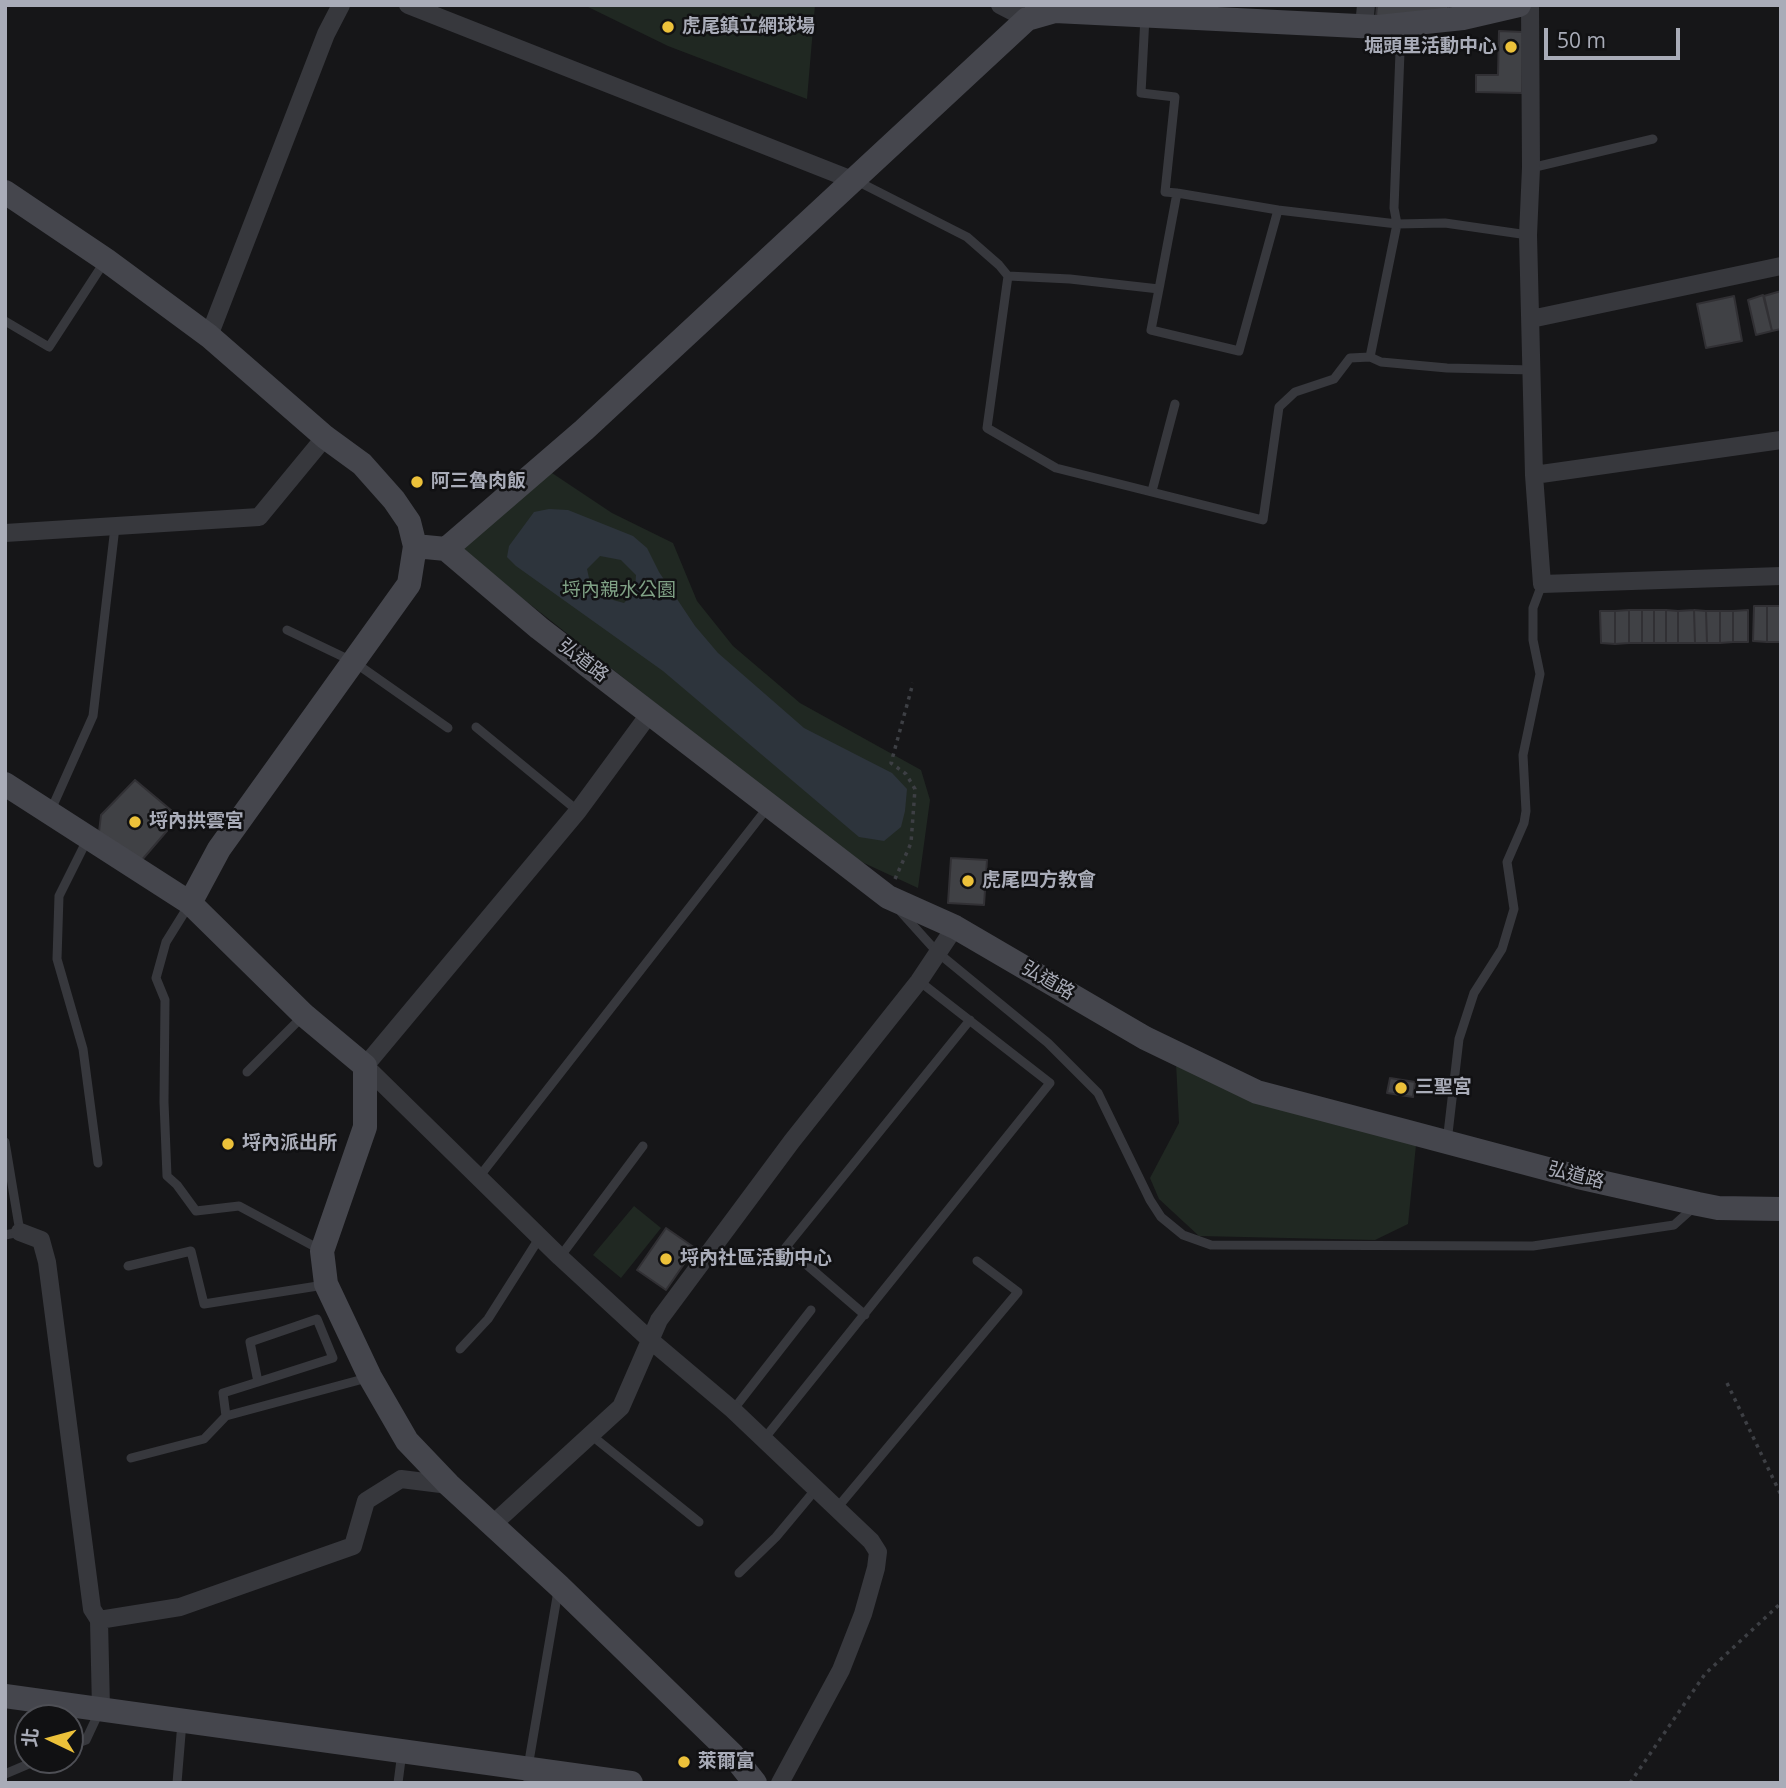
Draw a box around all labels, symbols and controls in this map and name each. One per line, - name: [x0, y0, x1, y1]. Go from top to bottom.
- scale bar: [1548, 14, 1684, 58]
- place label: 虎尾鎮立網球場: [682, 16, 815, 38]
- marker: 虎尾鎮立網球場: [660, 19, 676, 35]
- text: 50 m: [1557, 26, 1606, 54]
- place label: 堀頭里活動中心: [1364, 36, 1497, 58]
- marker: 堀頭里活動中心: [1503, 39, 1519, 55]
- place label: 阿三魯肉飯: [431, 471, 526, 493]
- marker: 阿三魯肉飯: [409, 474, 425, 490]
- park label: 埒內親水公園: [562, 580, 676, 602]
- street label: 弘道路: [554, 634, 612, 688]
- place label: 埒內拱雲宮: [149, 811, 244, 833]
- marker: 埒內拱雲宮: [127, 814, 143, 830]
- place label: 虎尾四方教會: [982, 870, 1096, 892]
- marker: 虎尾四方教會: [960, 873, 976, 889]
- street label: 弘道路: [1018, 957, 1078, 1005]
- place label: 三聖宮: [1415, 1077, 1472, 1099]
- marker: 三聖宮: [1393, 1080, 1409, 1096]
- place label: 埒內派出所: [242, 1133, 337, 1155]
- marker: 埒內派出所: [220, 1136, 236, 1152]
- street label: 弘道路: [1546, 1158, 1606, 1194]
- place label: 埒內社區活動中心: [680, 1248, 832, 1270]
- marker: 埒內社區活動中心: [658, 1251, 674, 1267]
- north arrow: [14, 1704, 84, 1774]
- text: 北: [16, 1727, 44, 1748]
- place label: 萊爾富: [698, 1751, 755, 1773]
- marker: 萊爾富: [676, 1754, 692, 1770]

